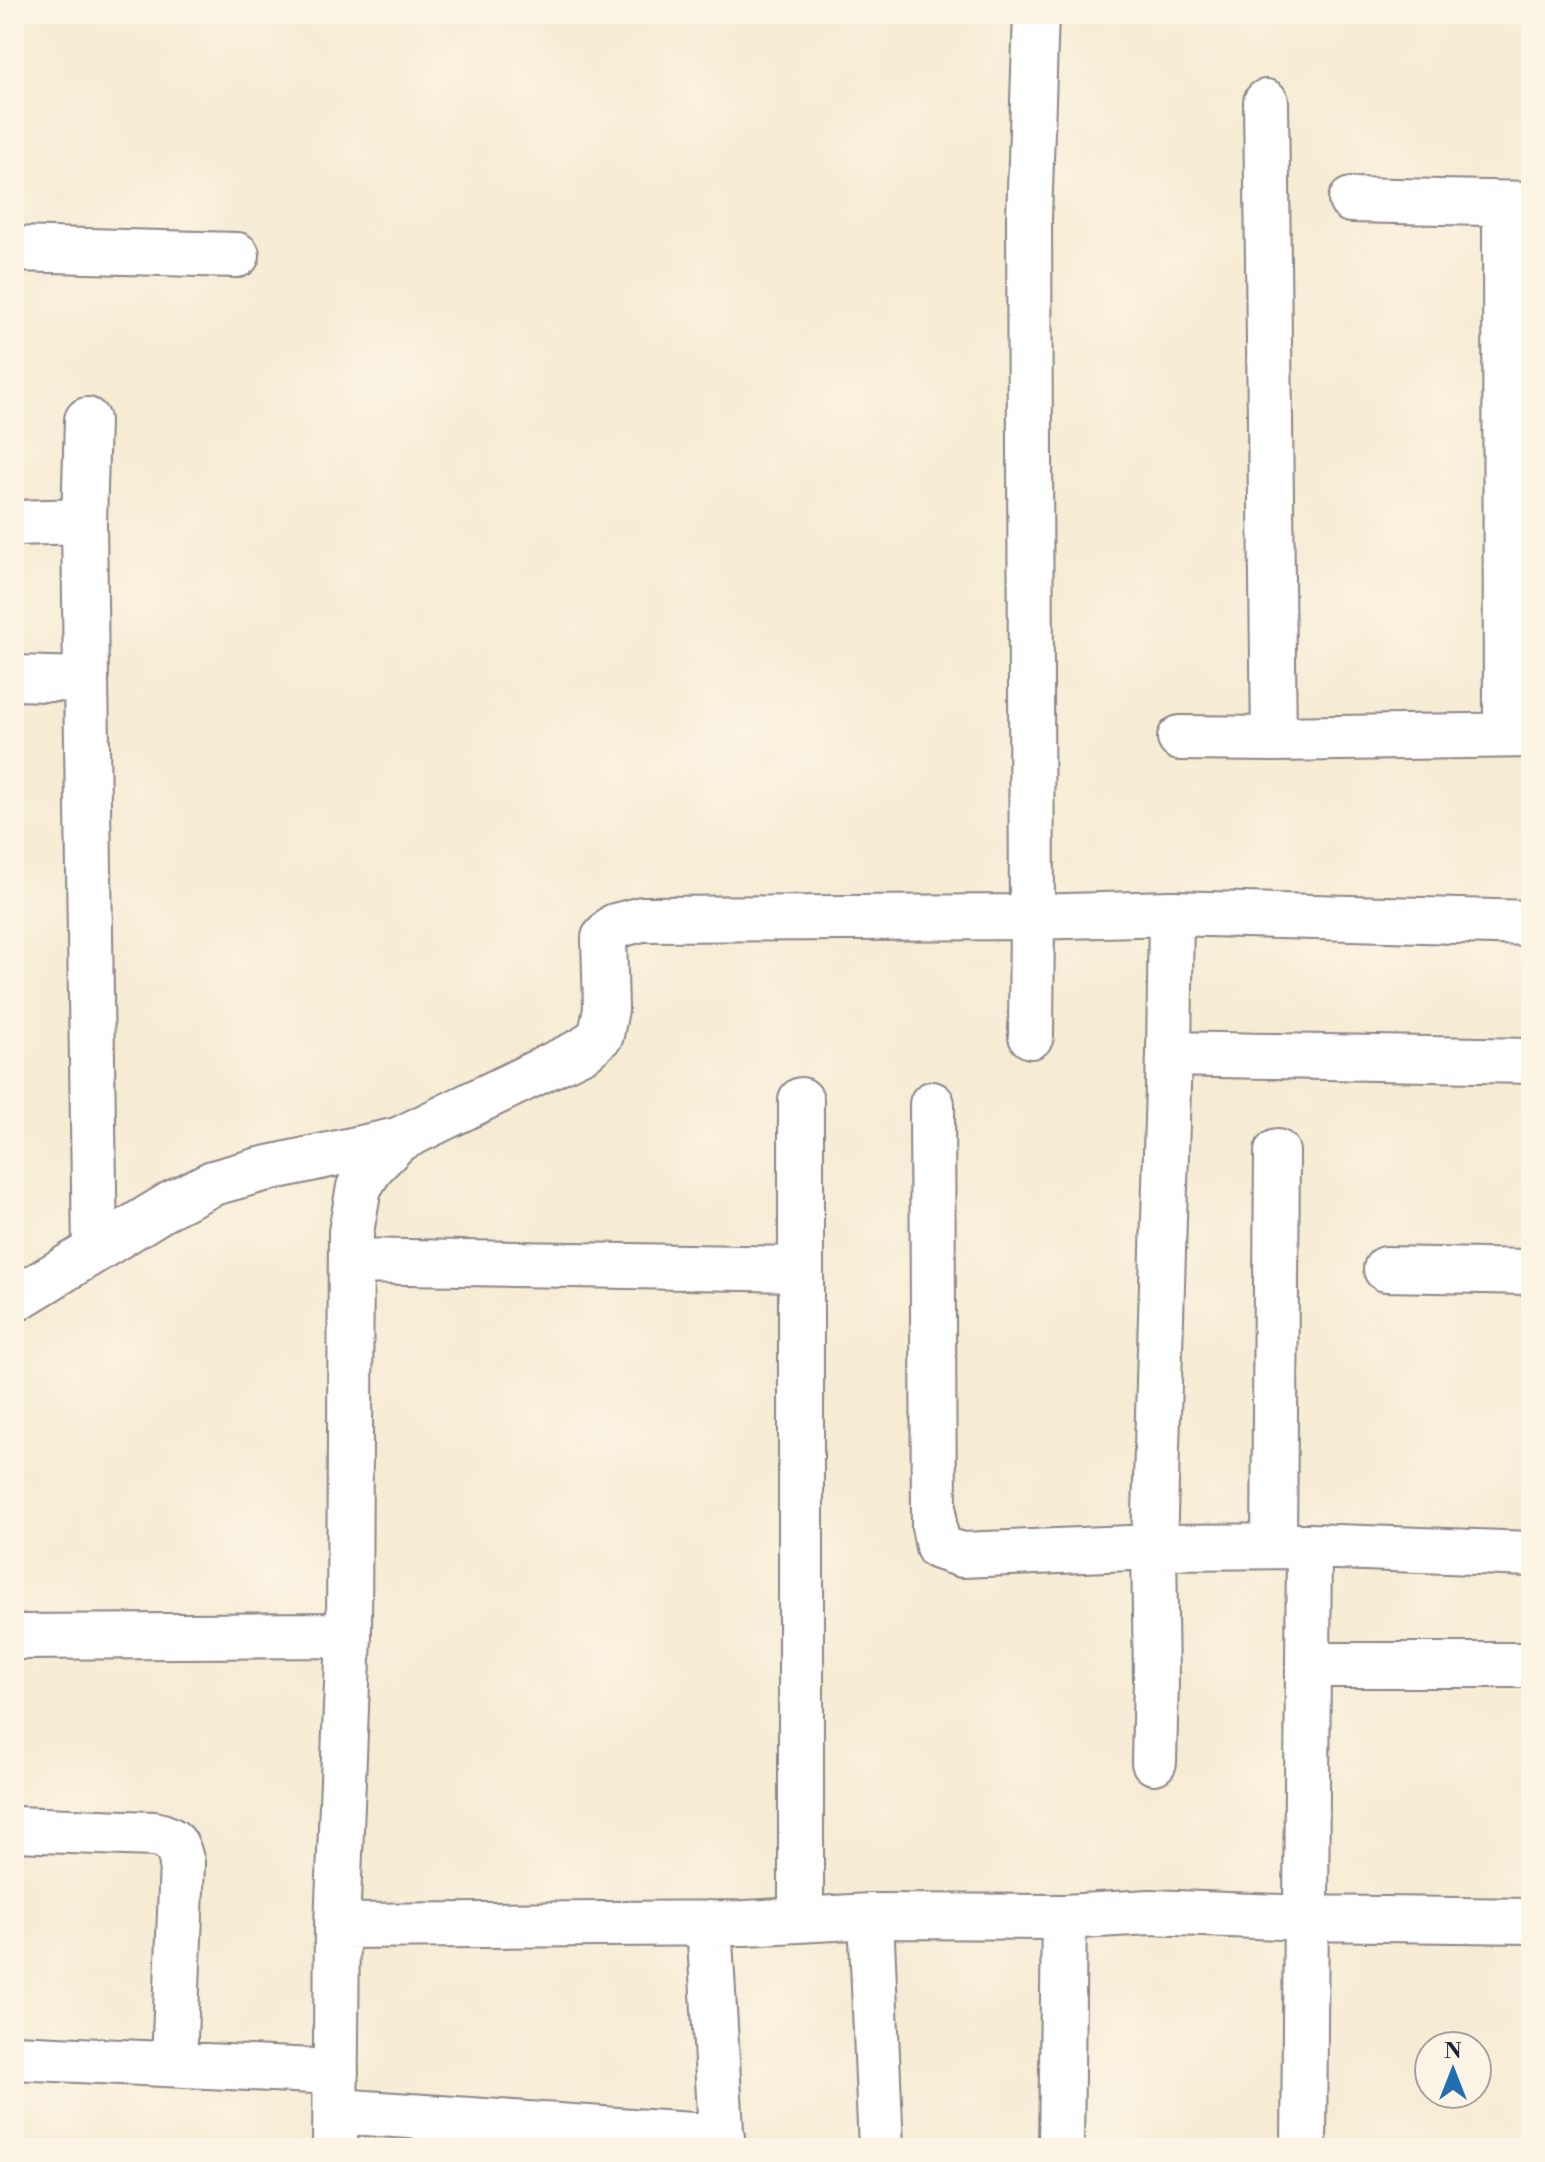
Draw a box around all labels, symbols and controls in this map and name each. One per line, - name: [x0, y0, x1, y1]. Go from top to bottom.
- north arrow: [1413, 2030, 1493, 2110]
- text: N: [1444, 2038, 1462, 2065]

